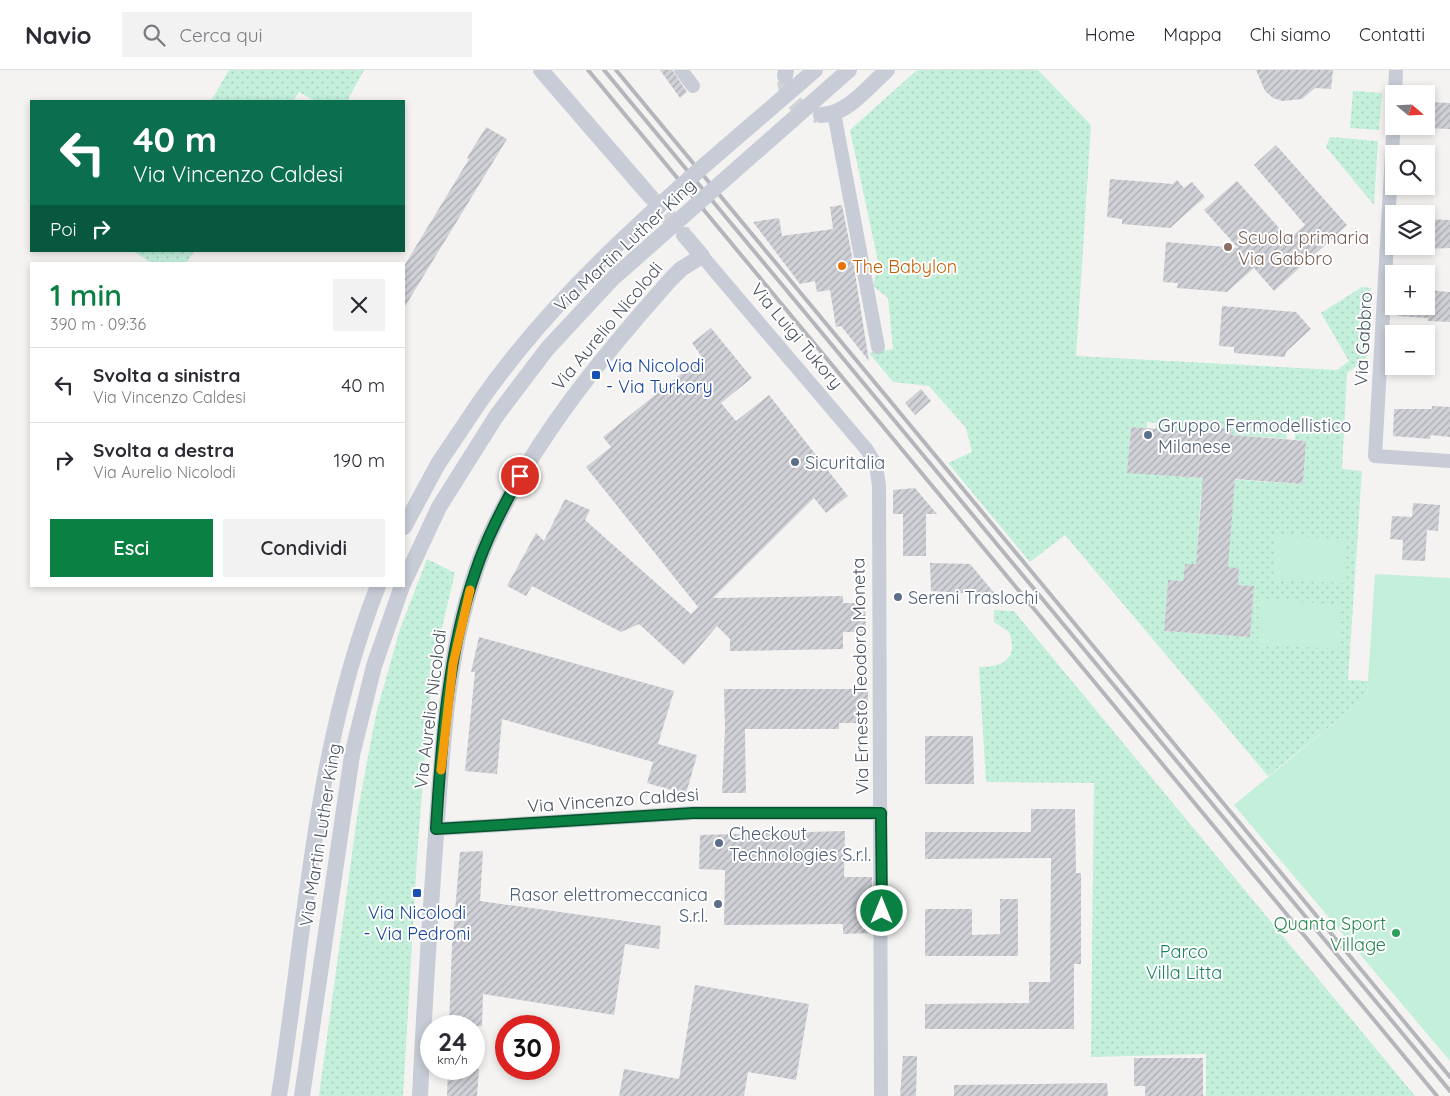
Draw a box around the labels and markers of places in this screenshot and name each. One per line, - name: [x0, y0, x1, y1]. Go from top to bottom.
- place label: Scuola primaria Via Gabbro: [1238, 226, 1369, 270]
- marker: Scuola primaria Via Gabbro: [1222, 241, 1234, 253]
- place label: The Babylon: [852, 255, 957, 278]
- marker: The Babylon: [836, 260, 848, 272]
- place label: Via Nicolodi - Via Turkory: [606, 354, 713, 398]
- marker: Via Nicolodi - Via Turkory: [590, 369, 602, 381]
- place label: Gruppo Fermodellistico Milanese: [1158, 414, 1351, 458]
- marker: Gruppo Fermodellistico Milanese: [1142, 429, 1154, 441]
- place label: Sicuritalia: [805, 451, 885, 474]
- pin: [499, 455, 541, 497]
- marker: Sicuritalia: [789, 456, 801, 468]
- place label: Sereni Traslochi: [908, 586, 1038, 609]
- marker: Sereni Traslochi: [892, 591, 904, 603]
- place label: Checkout Technologies S.r.l.: [729, 822, 871, 866]
- marker: Checkout Technologies S.r.l.: [713, 837, 725, 849]
- place label: Rasor elettromeccanica S.r.l.: [509, 883, 708, 927]
- marker: Via Nicolodi - Via Pedroni: [411, 887, 423, 899]
- marker: Rasor elettromeccanica S.r.l.: [712, 898, 724, 910]
- place label: Via Nicolodi - Via Pedroni: [364, 901, 470, 945]
- place label: Quanta Sport Village: [1274, 912, 1386, 956]
- marker: Quanta Sport Village: [1390, 927, 1402, 939]

